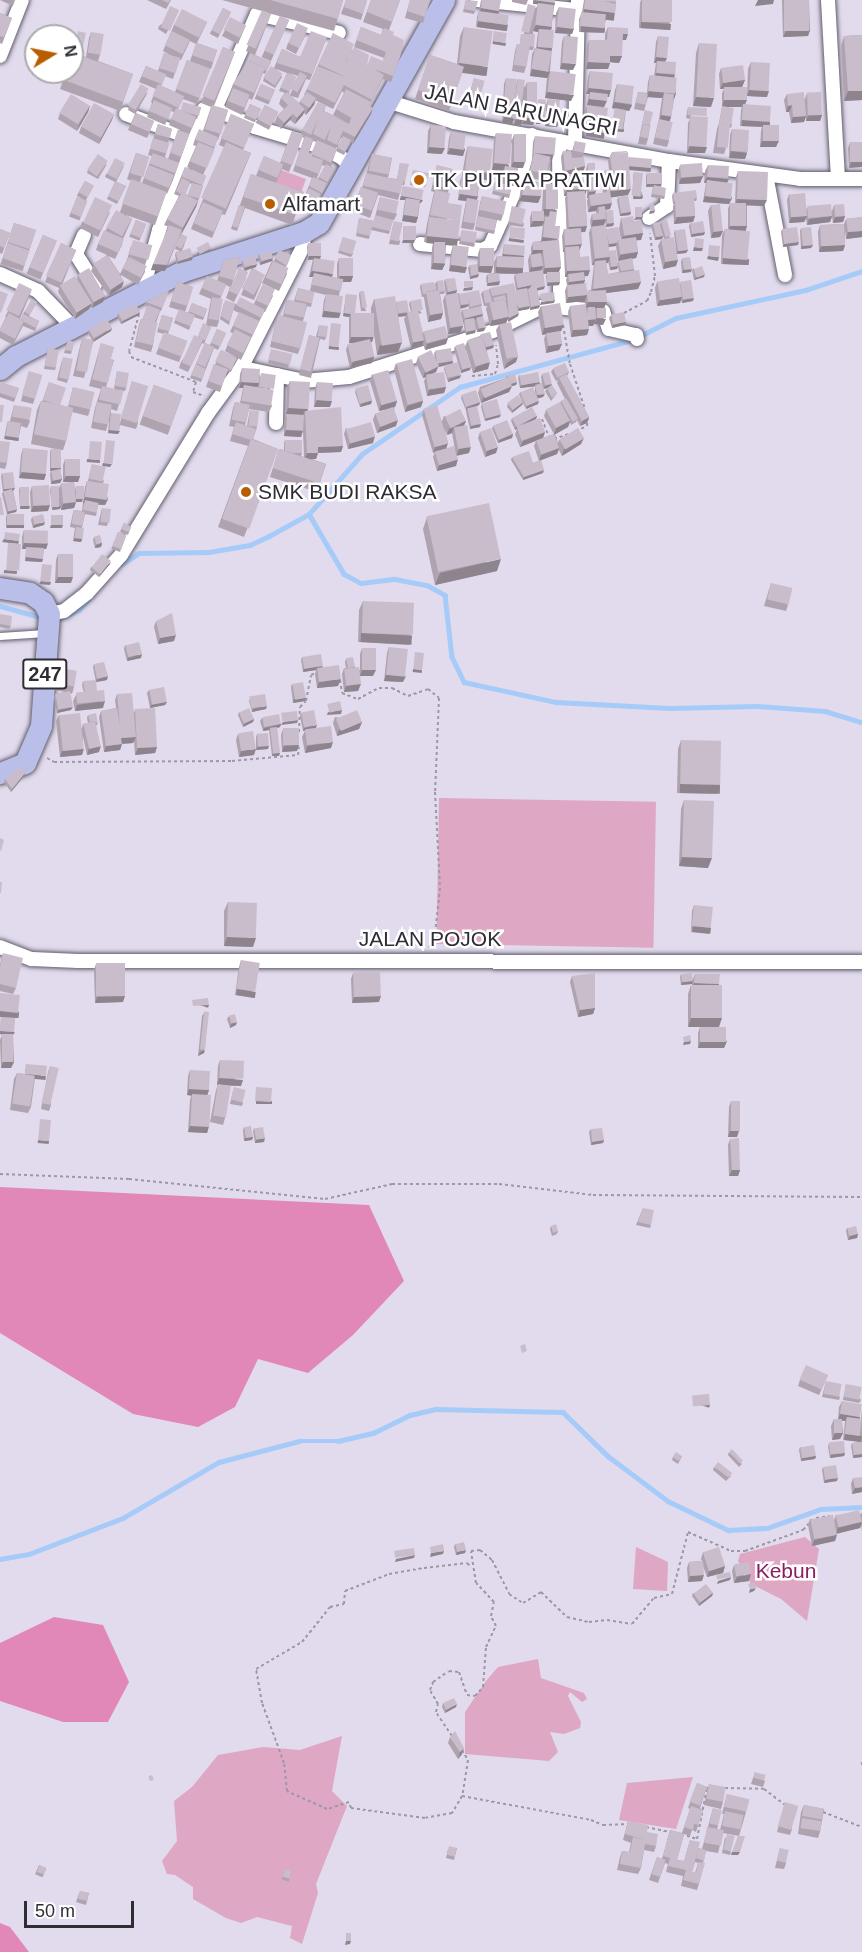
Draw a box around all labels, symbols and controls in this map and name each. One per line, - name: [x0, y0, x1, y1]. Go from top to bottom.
- north arrow: [24, 24, 84, 84]
- text: N: [61, 44, 80, 58]
- street label: JALAN BARUNAGRI: [422, 79, 620, 141]
- place label: TK PUTRA PRATIWI: [431, 167, 627, 193]
- marker: TK PUTRA PRATIWI: [412, 173, 426, 187]
- place label: Alfamart: [282, 191, 360, 217]
- marker: Alfamart: [263, 197, 277, 211]
- place label: SMK BUDI RAKSA: [258, 479, 437, 505]
- marker: SMK BUDI RAKSA: [239, 485, 253, 499]
- road number: 247: [21, 657, 69, 691]
- street label: JALAN POJOK: [359, 926, 501, 952]
- park label: Kebun: [756, 1558, 816, 1584]
- scale bar: [27, 1889, 136, 1927]
- text: 50 m: [35, 1901, 75, 1921]

